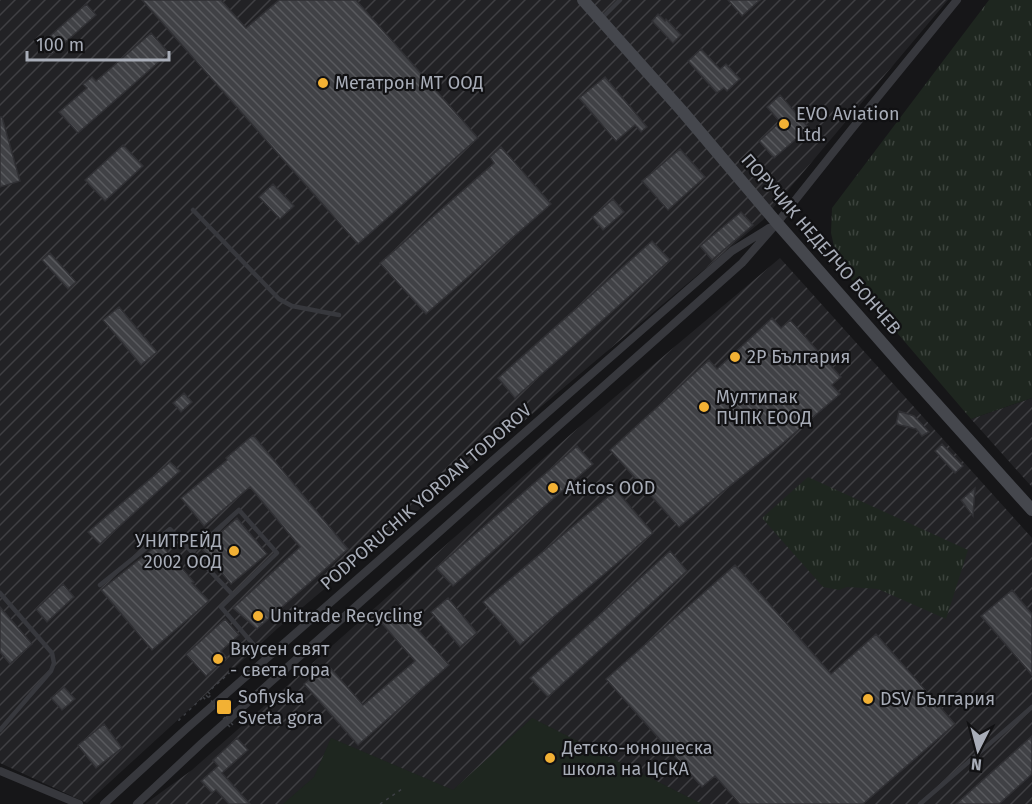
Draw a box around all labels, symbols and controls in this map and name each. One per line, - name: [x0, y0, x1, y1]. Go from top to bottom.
- scale bar: [27, 24, 170, 62]
- text: 100 m: [36, 34, 84, 56]
- place label: Метатрон МТ ООД: [335, 72, 484, 94]
- marker: Метатрон МТ ООД: [316, 76, 330, 90]
- place label: EVO Aviation Ltd.: [796, 103, 899, 146]
- marker: EVO Aviation Ltd.: [777, 117, 791, 131]
- street label: ПОРУЧИК НЕДЕЛЧО БОНЧЕВ: [736, 149, 906, 339]
- place label: 2Р България: [747, 346, 850, 368]
- marker: 2Р България: [728, 350, 742, 364]
- place label: Мултипак ПЧПК ЕООД: [716, 386, 812, 429]
- street label: PODPORUCHIK YORDAN TODOROV: [316, 399, 536, 595]
- marker: Мултипак ПЧПК ЕООД: [697, 400, 711, 414]
- place label: Aticos OOD: [565, 477, 655, 499]
- marker: Aticos OOD: [546, 481, 560, 495]
- place label: УНИТРЕЙД 2002 ООД: [135, 530, 222, 573]
- marker: УНИТРЕЙД 2002 ООД: [227, 544, 241, 558]
- place label: Unitrade Recycling: [270, 605, 423, 627]
- marker: Unitrade Recycling: [251, 609, 265, 623]
- place label: Вкусен свят - света гора: [230, 638, 330, 681]
- marker: Вкусен свят - света гора: [211, 652, 225, 666]
- place label: Sofiyska Sveta gora: [238, 686, 323, 729]
- place label: DSV България: [880, 688, 995, 710]
- marker: DSV България: [861, 692, 875, 706]
- marker: Sofiyska Sveta gora: [215, 698, 233, 716]
- north arrow: [948, 720, 1008, 780]
- place label: Детско-юношеска школа на ЦСКА: [561, 737, 713, 780]
- marker: Детско-юношеска школа на ЦСКА: [543, 751, 557, 765]
- text: N: [970, 754, 983, 774]

